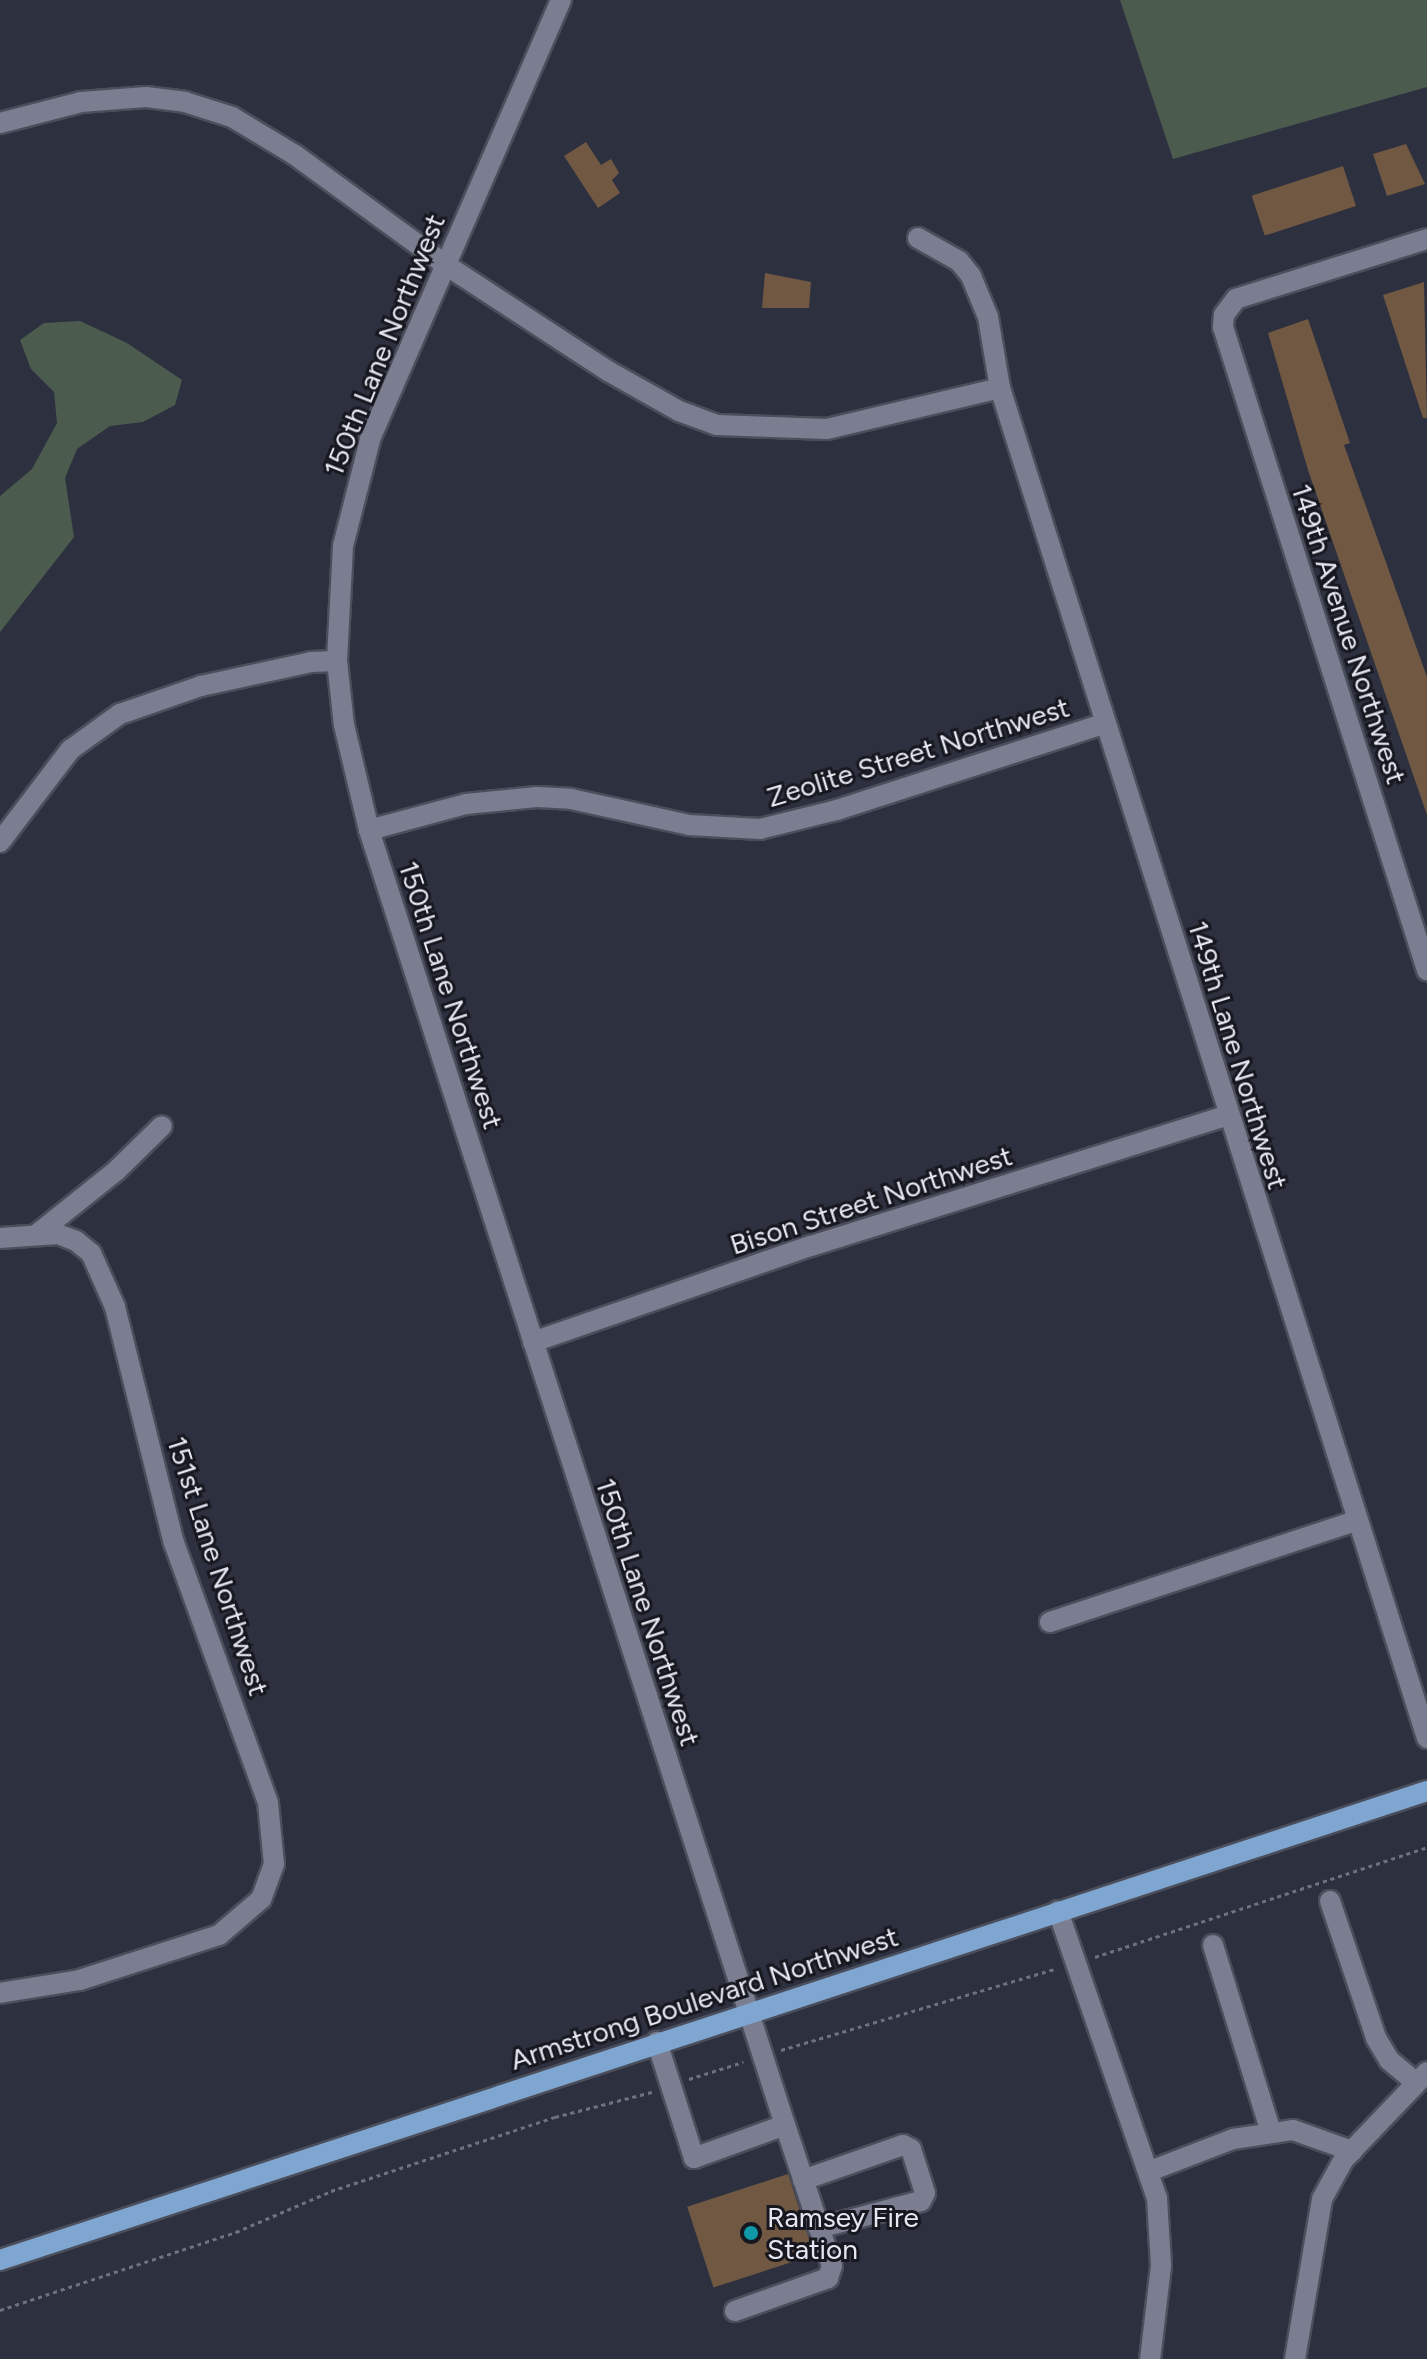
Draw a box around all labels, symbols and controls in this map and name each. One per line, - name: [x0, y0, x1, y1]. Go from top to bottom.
- street label: 150th Lane Northwest: [316, 209, 452, 481]
- street label: 149th Avenue Northwest: [1285, 480, 1413, 788]
- street label: Zeolite Street Northwest: [763, 690, 1073, 814]
- street label: 150th Lane Northwest: [392, 857, 510, 1133]
- street label: 149th Lane Northwest: [1181, 917, 1295, 1193]
- street label: Bison Street Northwest: [726, 1138, 1016, 1262]
- street label: 151st Lane Northwest: [160, 1432, 276, 1700]
- street label: 150th Lane Northwest: [589, 1474, 707, 1750]
- street label: Armstrong Boulevard Northwest: [506, 1919, 902, 2077]
- place label: Ramsey Fire Station: [767, 2200, 919, 2266]
- marker: Ramsey Fire Station: [742, 2224, 760, 2242]

